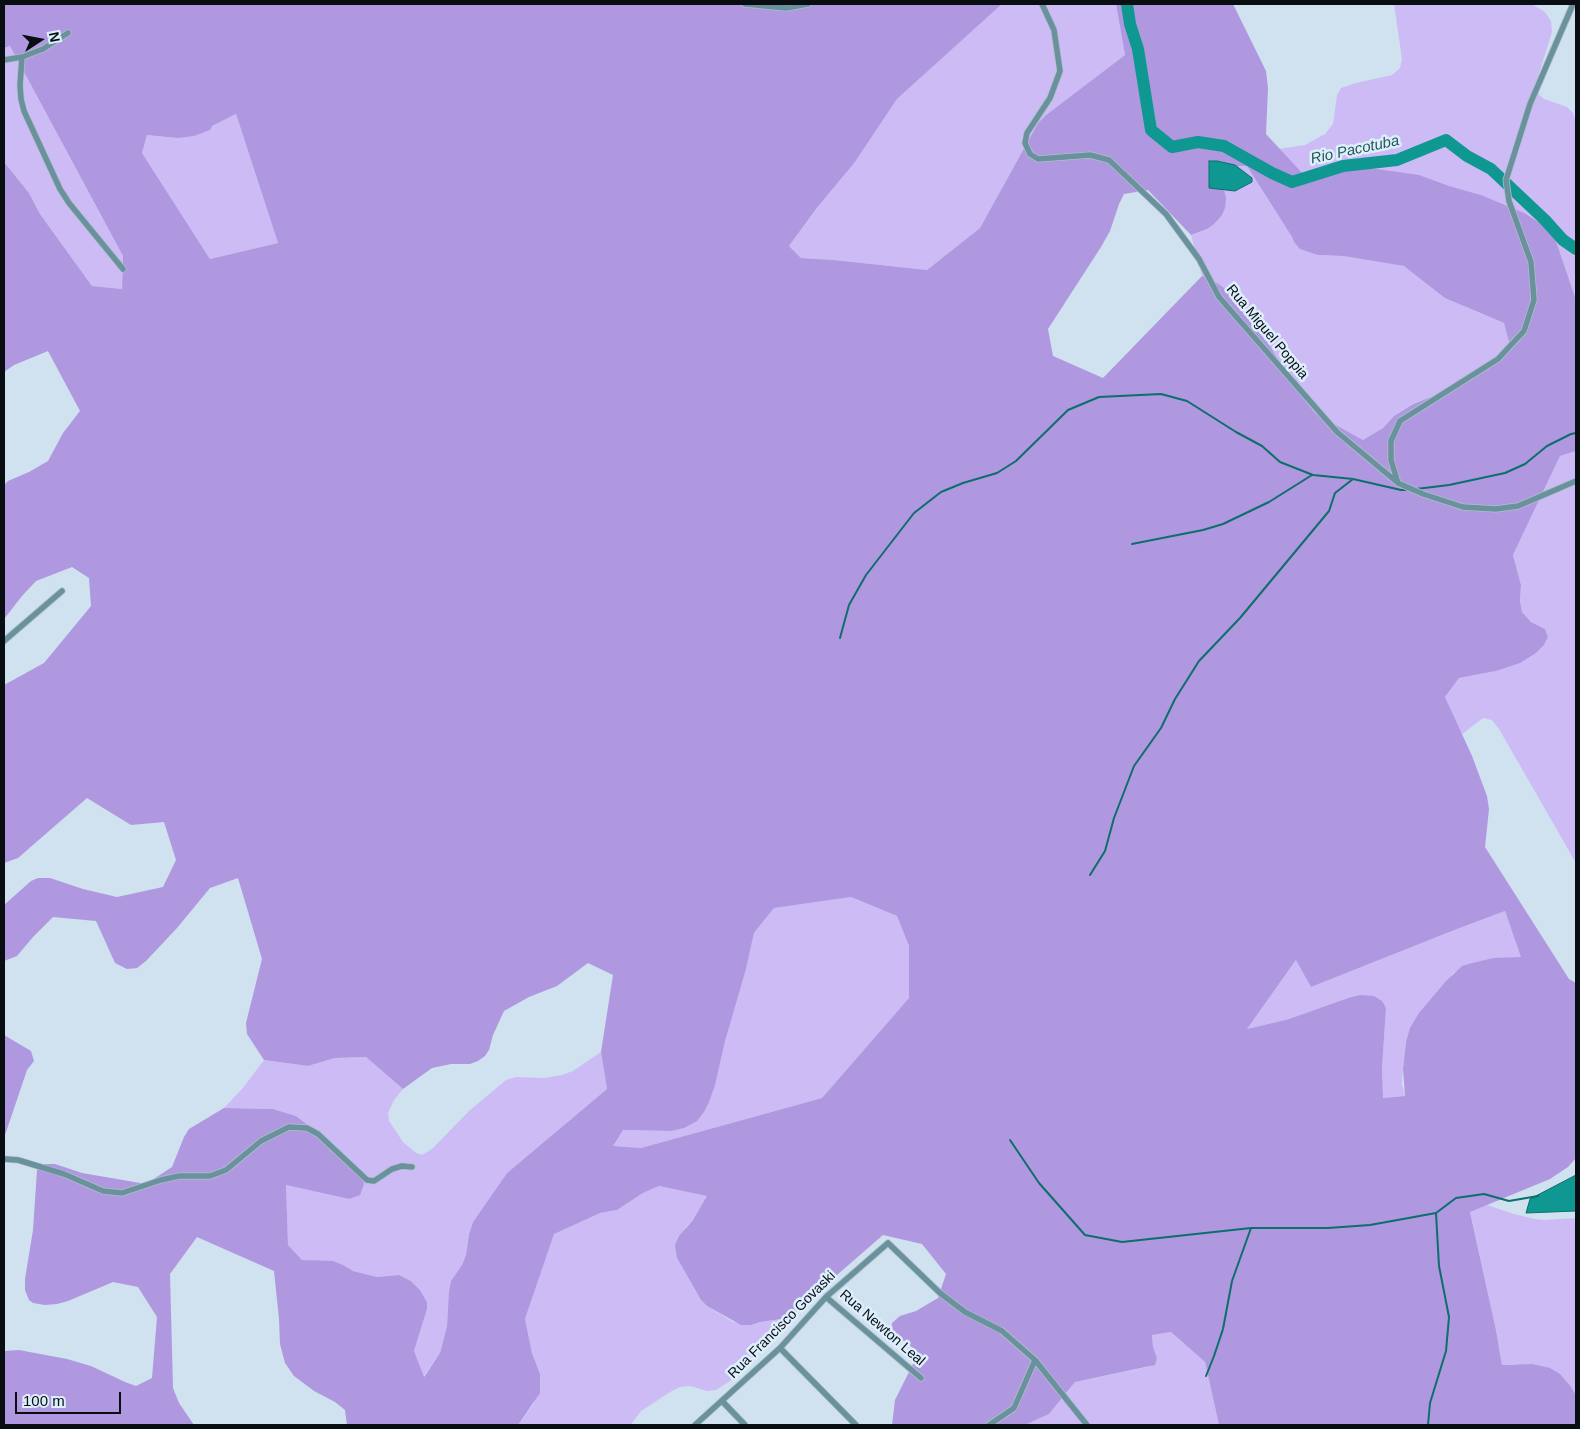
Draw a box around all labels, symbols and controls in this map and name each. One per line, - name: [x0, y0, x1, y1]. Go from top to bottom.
- north arrow: [15, 15, 65, 65]
- text: N: [46, 31, 64, 44]
- water label: Rio Pacotuba: [1309, 132, 1401, 168]
- street label: Rua Miguel Poppia: [1223, 281, 1311, 383]
- street label: Rua Francisco Govaski: [725, 1268, 839, 1382]
- street label: Rua Newton Leal: [836, 1286, 928, 1370]
- scale bar: [18, 1382, 124, 1414]
- text: 100 m: [23, 1392, 65, 1409]

